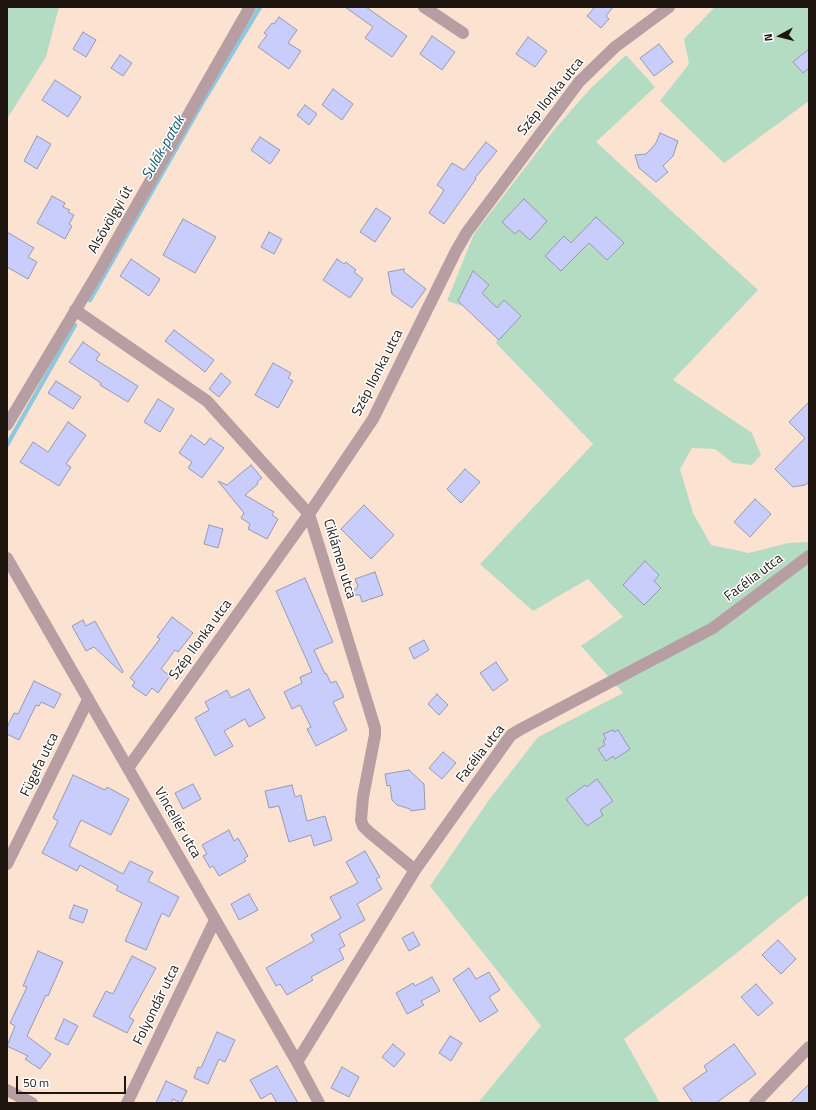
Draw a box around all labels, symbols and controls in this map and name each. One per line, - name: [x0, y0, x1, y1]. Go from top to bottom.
- north arrow: [760, 16, 800, 56]
- text: N: [760, 33, 776, 42]
- street label: Szép Ilonka utca: [515, 55, 587, 139]
- water label: Sulák-patak: [139, 113, 189, 183]
- street label: Alsóvölgyi út: [85, 183, 137, 257]
- street label: Szép Ilonka utca: [349, 327, 407, 419]
- street label: Ciklámen utca: [319, 517, 359, 601]
- street label: Facélia utca: [721, 551, 787, 605]
- street label: Szép Ilonka utca: [166, 597, 236, 683]
- street label: Facélia utca: [453, 722, 509, 786]
- street label: Fügefa utca: [17, 730, 63, 800]
- street label: Vincellér utca: [150, 785, 204, 861]
- street label: Folyondár utca: [130, 962, 184, 1048]
- scale bar: [18, 1068, 128, 1094]
- text: 50 m: [23, 1073, 49, 1092]

